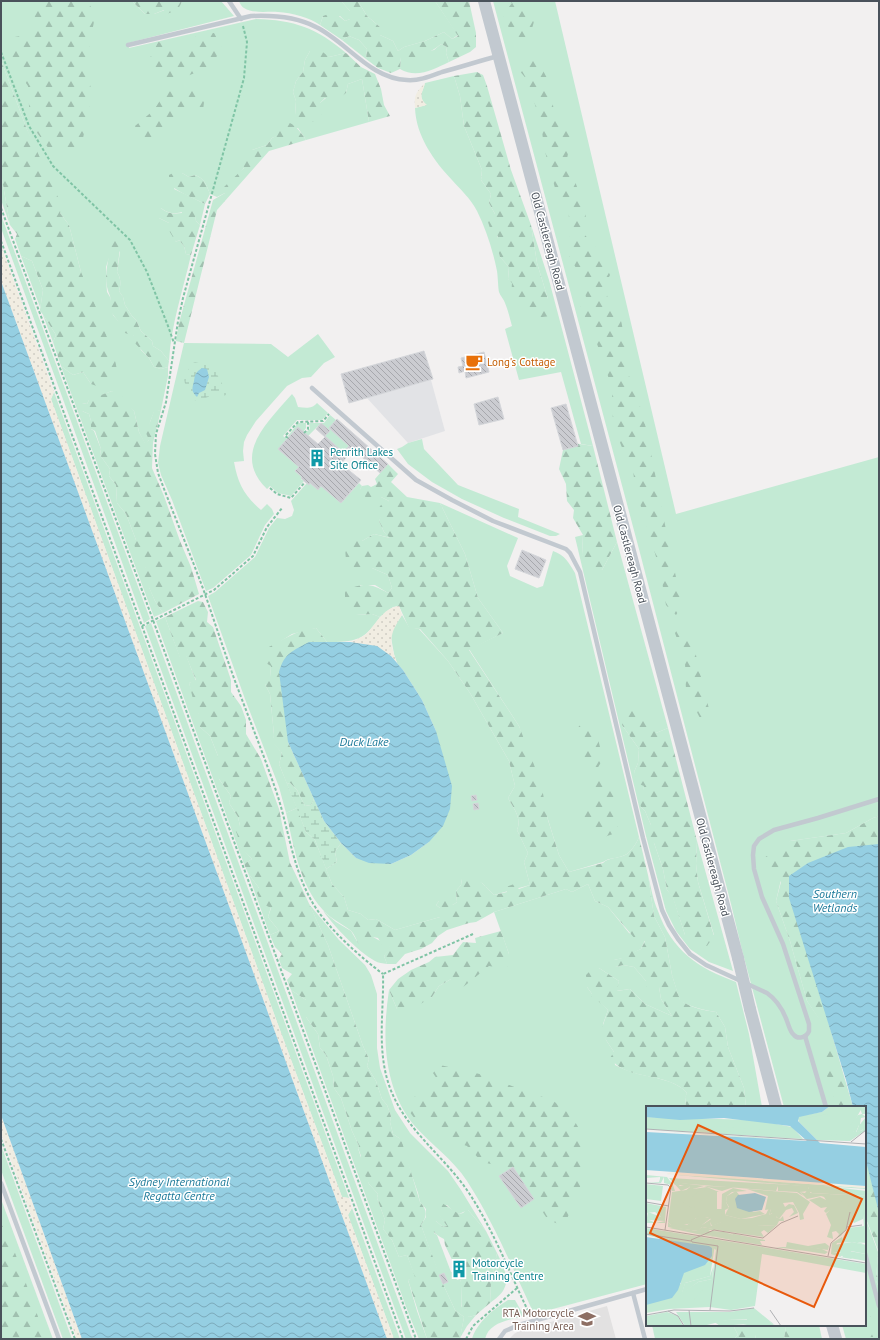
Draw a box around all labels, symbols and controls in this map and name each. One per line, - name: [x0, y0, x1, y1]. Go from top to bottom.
- street label: Old Castlereagh Road: [528, 190, 568, 292]
- cafe icon: Long's Cottage: [464, 352, 484, 372]
- place label: Long's Cottage: [487, 355, 556, 369]
- place label: Penrith Lakes Site Office: [330, 445, 393, 472]
- building icon: Penrith Lakes Site Office: [307, 448, 327, 468]
- street label: Old Castlereagh Road: [610, 503, 650, 605]
- water label: Duck Lake: [340, 734, 389, 749]
- street label: Old Castlereagh Road: [693, 816, 733, 918]
- water label: Southern Wetlands: [813, 886, 858, 915]
- inset map: [646, 1106, 866, 1326]
- water label: Sydney International Regatta Centre: [129, 1174, 230, 1203]
- place label: Motorcycle Training Centre: [472, 1256, 544, 1283]
- building icon: Motorcycle Training Centre: [449, 1259, 469, 1279]
- place label: RTA Motorcycle Training Area: [502, 1306, 574, 1333]
- school or university icon: RTA Motorcycle Training Area: [577, 1309, 597, 1329]

